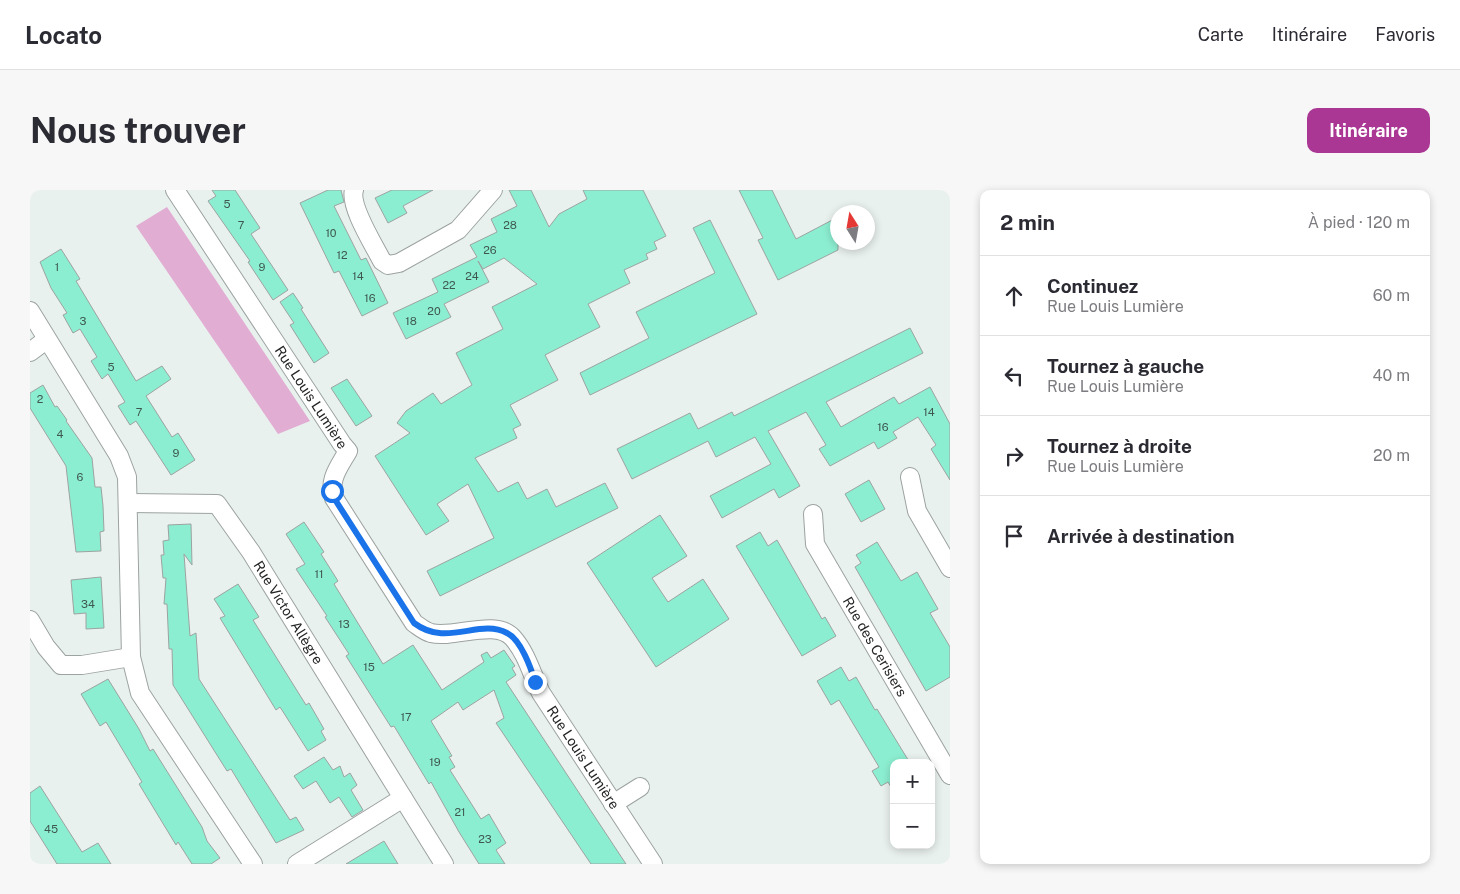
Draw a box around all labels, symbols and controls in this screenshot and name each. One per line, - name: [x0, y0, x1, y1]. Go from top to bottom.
- text: Locato: [25, 21, 102, 49]
- text: Carte: [1198, 24, 1244, 45]
- text: Itinéraire: [1272, 24, 1347, 45]
- text: Favoris: [1375, 24, 1435, 45]
- button: Itinéraire: [1307, 108, 1430, 153]
- text: Nous trouver: [30, 110, 246, 151]
- house number: 5: [223, 198, 231, 210]
- north arrow: [830, 205, 875, 250]
- text: 2 min: [1000, 210, 1055, 235]
- text: À pied · 120 m: [1308, 213, 1410, 232]
- house number: 7: [238, 219, 245, 231]
- house number: 28: [503, 219, 517, 231]
- house number: 10: [325, 227, 337, 239]
- house number: 26: [483, 244, 497, 256]
- house number: 12: [336, 249, 348, 261]
- house number: 1: [55, 261, 59, 273]
- house number: 9: [259, 261, 266, 273]
- house number: 14: [352, 270, 364, 282]
- house number: 24: [465, 270, 479, 282]
- text: Continuez: [1047, 275, 1138, 297]
- house number: 22: [442, 279, 456, 291]
- icon: ahead: [1000, 282, 1028, 310]
- text: 60 m: [1373, 286, 1410, 305]
- house number: 16: [364, 292, 376, 304]
- text: Rue Louis Lumière: [1047, 297, 1184, 316]
- house number: 20: [427, 305, 441, 317]
- house number: 3: [80, 315, 87, 327]
- house number: 18: [405, 315, 417, 327]
- street label: Rue Louis Lumière: [272, 343, 351, 452]
- text: Tournez à gauche: [1047, 355, 1204, 377]
- house number: 5: [107, 361, 115, 373]
- icon: left: [1000, 362, 1028, 390]
- text: 40 m: [1372, 366, 1410, 385]
- text: Rue Louis Lumière: [1047, 377, 1184, 396]
- house number: 2: [37, 393, 44, 405]
- house number: 7: [136, 406, 143, 418]
- house number: 14: [923, 406, 935, 418]
- house number: 16: [877, 421, 889, 433]
- house number: 4: [57, 428, 64, 440]
- text: Tournez à droite: [1047, 435, 1192, 457]
- icon: right: [1000, 442, 1028, 470]
- text: 20 m: [1373, 446, 1410, 465]
- house number: 9: [173, 447, 180, 459]
- text: Rue Louis Lumière: [1047, 457, 1184, 476]
- house number: 6: [77, 471, 84, 483]
- route start: [321, 480, 344, 503]
- icon: arrive: [1000, 522, 1028, 550]
- text: Arrivée à destination: [1047, 525, 1235, 547]
- street label: Rue Victor Allègre: [250, 558, 326, 667]
- house number: 11: [315, 568, 323, 580]
- street label: Rue des Cerisiers: [840, 594, 910, 699]
- house number: 34: [81, 598, 95, 610]
- house number: 13: [338, 618, 350, 630]
- house number: 15: [363, 661, 375, 673]
- route end: [524, 671, 547, 694]
- street label: Rue Louis Lumière: [544, 703, 623, 812]
- house number: 17: [400, 711, 412, 723]
- house number: 19: [429, 756, 441, 768]
- map controls: [890, 759, 935, 849]
- button: +: [890, 759, 935, 804]
- button: −: [890, 804, 935, 849]
- house number: 21: [454, 806, 466, 818]
- house number: 45: [44, 823, 58, 835]
- house number: 23: [478, 833, 492, 845]

